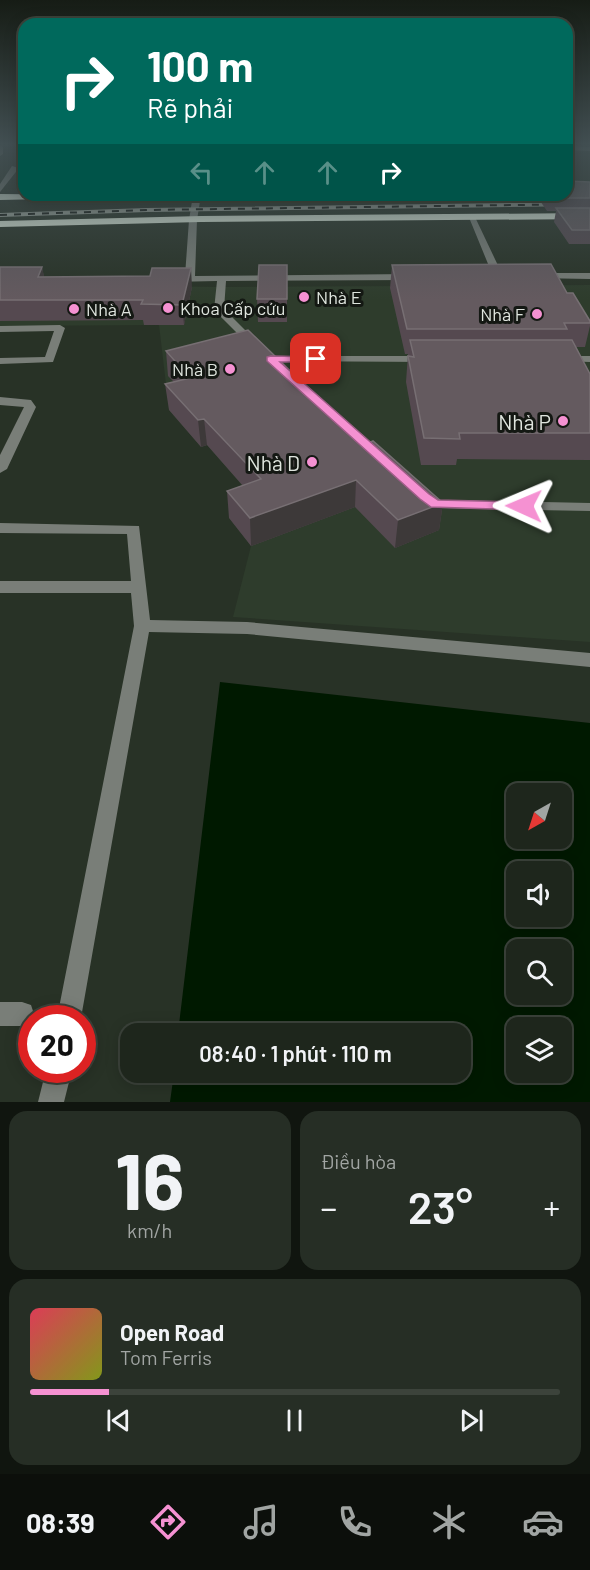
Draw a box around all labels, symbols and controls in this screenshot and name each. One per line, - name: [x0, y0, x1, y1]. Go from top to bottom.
- text: 100 m: [147, 40, 253, 90]
- icon: right: [48, 42, 126, 120]
- text: Rẽ phải: [147, 91, 233, 123]
- icon: left: [185, 156, 218, 189]
- icon: ahead: [248, 156, 281, 189]
- icon: ahead: [311, 156, 344, 189]
- icon: right: [374, 156, 407, 189]
- place label: Nhà E: [316, 286, 362, 308]
- marker: Nhà E: [297, 290, 311, 304]
- place label: Khoa Cấp cứu: [180, 297, 285, 319]
- place label: Nhà A: [86, 298, 132, 320]
- marker: Khoa Cấp cứu: [161, 301, 175, 315]
- marker: Nhà A: [67, 302, 81, 316]
- place label: Nhà F: [480, 303, 525, 325]
- marker: Nhà F: [530, 307, 544, 321]
- pin: [290, 333, 341, 384]
- icon: arrive: [299, 342, 332, 375]
- place label: Nhà B: [172, 358, 218, 380]
- marker: Nhà B: [223, 362, 237, 376]
- place label: Nhà P: [498, 409, 551, 434]
- marker: Nhà P: [556, 414, 570, 428]
- place label: Nhà D: [247, 450, 300, 475]
- marker: Nhà D: [305, 455, 319, 469]
- position arrow: [492, 474, 556, 538]
- north arrow: [506, 783, 572, 849]
- map controls: [506, 783, 572, 1083]
- button: sound: [506, 861, 572, 927]
- button: search: [506, 939, 572, 1005]
- speed limit sign: 20: [18, 1005, 96, 1083]
- button: layers: [506, 1017, 572, 1083]
- text: 08:40 · 1 phút · 110 m: [199, 1040, 392, 1066]
- text: 16: [115, 1132, 185, 1226]
- text: Điều hòa: [321, 1149, 396, 1173]
- text: 23°: [408, 1179, 473, 1233]
- text: −: [321, 1187, 337, 1227]
- text: +: [544, 1187, 560, 1227]
- text: km/h: [127, 1218, 172, 1242]
- text: Open Road: [120, 1319, 224, 1345]
- text: Tom Ferris: [120, 1345, 212, 1369]
- icon: previous: [102, 1404, 135, 1437]
- icon: pause: [278, 1404, 311, 1437]
- icon: next: [455, 1404, 488, 1437]
- icon: directions: [147, 1501, 189, 1543]
- icon: music: [240, 1501, 282, 1543]
- icon: phone: [334, 1501, 376, 1543]
- icon: climate: [428, 1501, 470, 1543]
- icon: car: [522, 1501, 564, 1543]
- text: 08:39: [26, 1506, 95, 1538]

